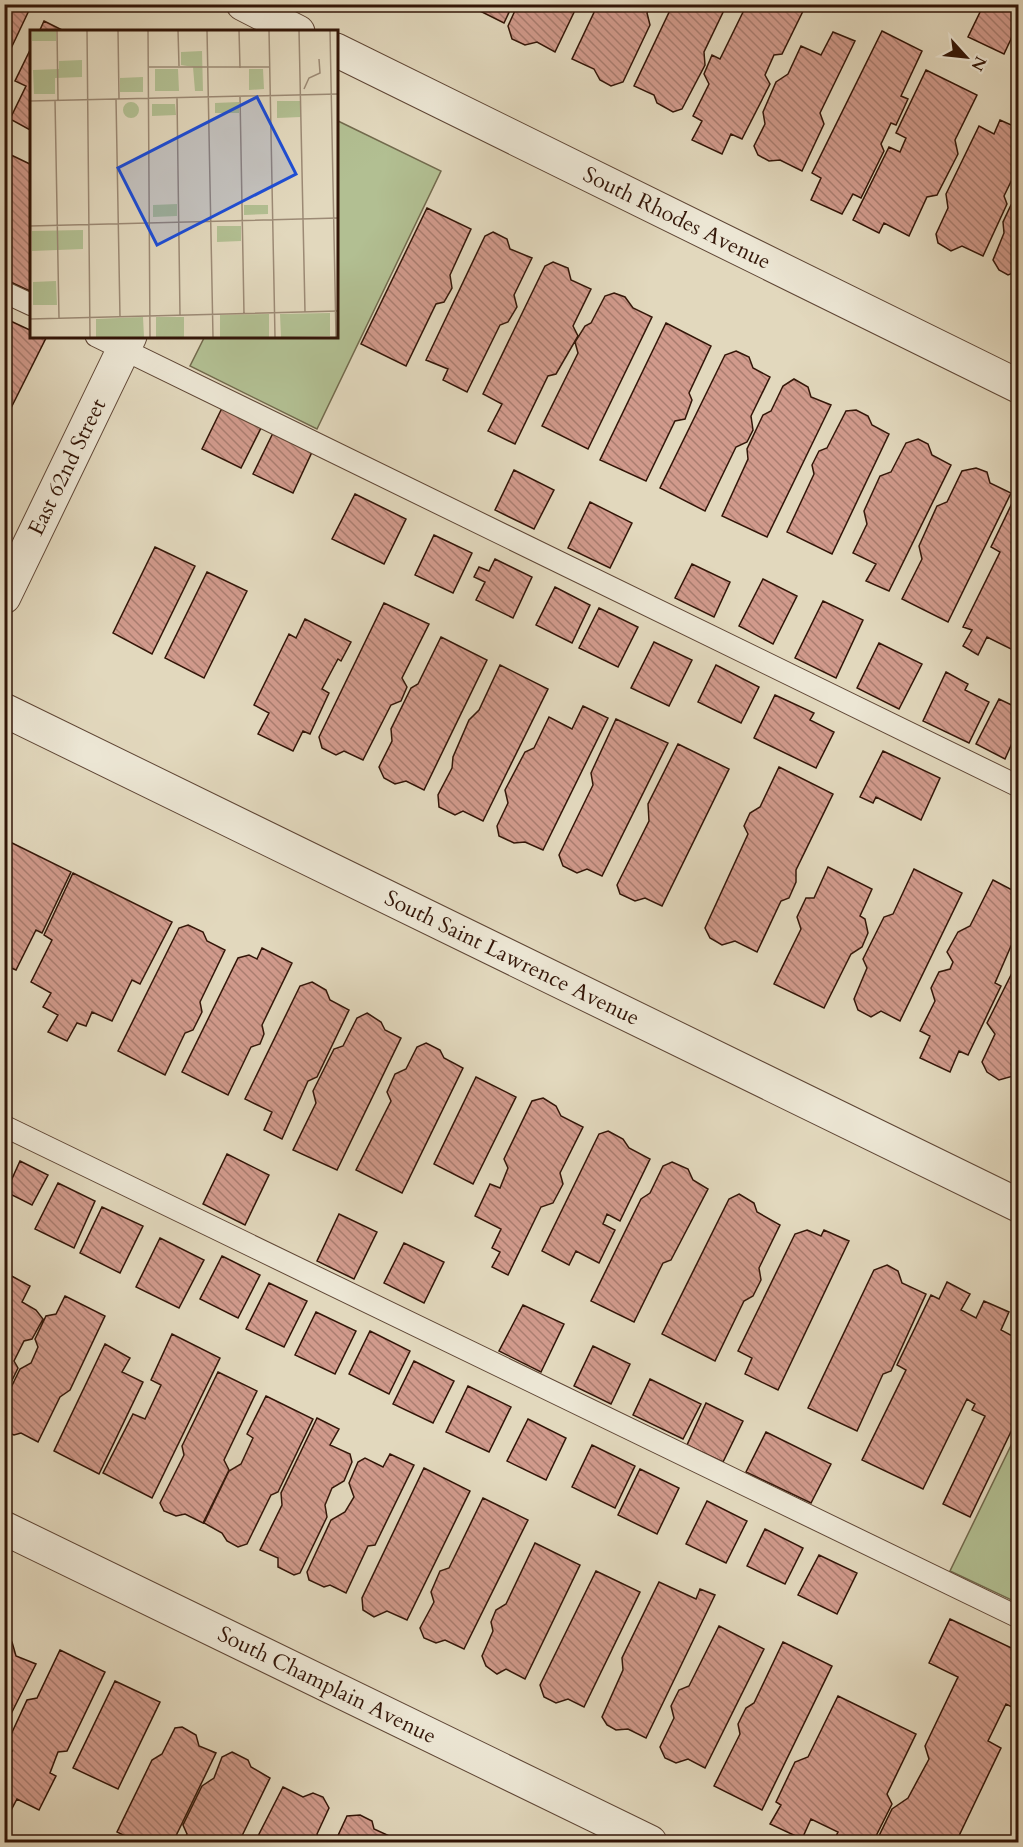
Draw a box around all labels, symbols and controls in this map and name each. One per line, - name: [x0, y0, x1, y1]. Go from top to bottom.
- north arrow: [936, 27, 996, 87]
- inset map: [30, 30, 338, 338]
- text: N: [965, 52, 991, 75]
- street label: South Rhodes Avenue: [578, 159, 776, 277]
- street label: East 62nd Street: [21, 393, 113, 540]
- street label: South Saint Lawrence Avenue: [379, 883, 645, 1033]
- street label: South Champlain Avenue: [213, 1619, 441, 1751]

